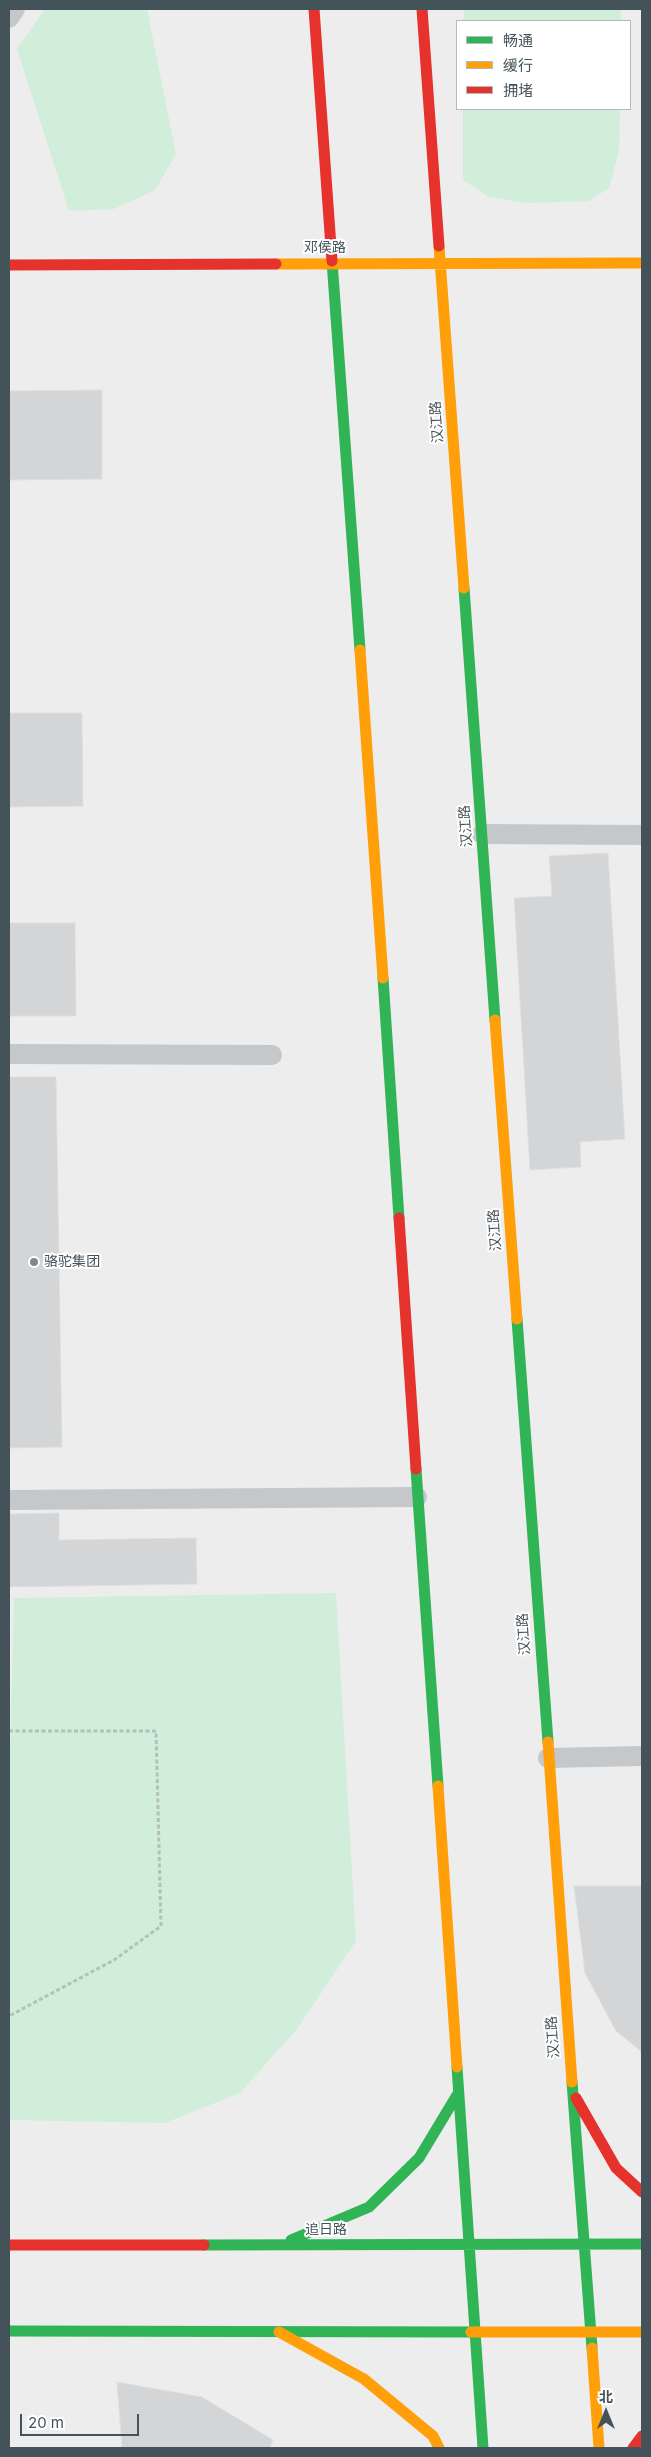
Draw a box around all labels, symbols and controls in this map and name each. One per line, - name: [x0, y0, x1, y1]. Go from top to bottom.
- legend: [456, 20, 631, 110]
- text: 畅通: [503, 31, 533, 50]
- text: 缓行: [503, 56, 533, 75]
- text: 拥堵: [503, 81, 533, 100]
- street label: 邓侯路: [304, 240, 346, 256]
- street label: 汉江路: [427, 400, 447, 444]
- street label: 汉江路: [456, 804, 476, 848]
- street label: 汉江路: [485, 1208, 505, 1252]
- place label: 骆驼集团: [44, 1254, 100, 1270]
- marker: 骆驼集团: [28, 1256, 40, 1268]
- street label: 汉江路: [514, 1612, 534, 1656]
- street label: 汉江路: [543, 2015, 563, 2059]
- street label: 追日路: [305, 2222, 347, 2238]
- north arrow: [581, 2387, 631, 2437]
- text: 北: [599, 2388, 613, 2405]
- scale bar: [22, 2404, 141, 2436]
- text: 20 m: [28, 2413, 64, 2432]

